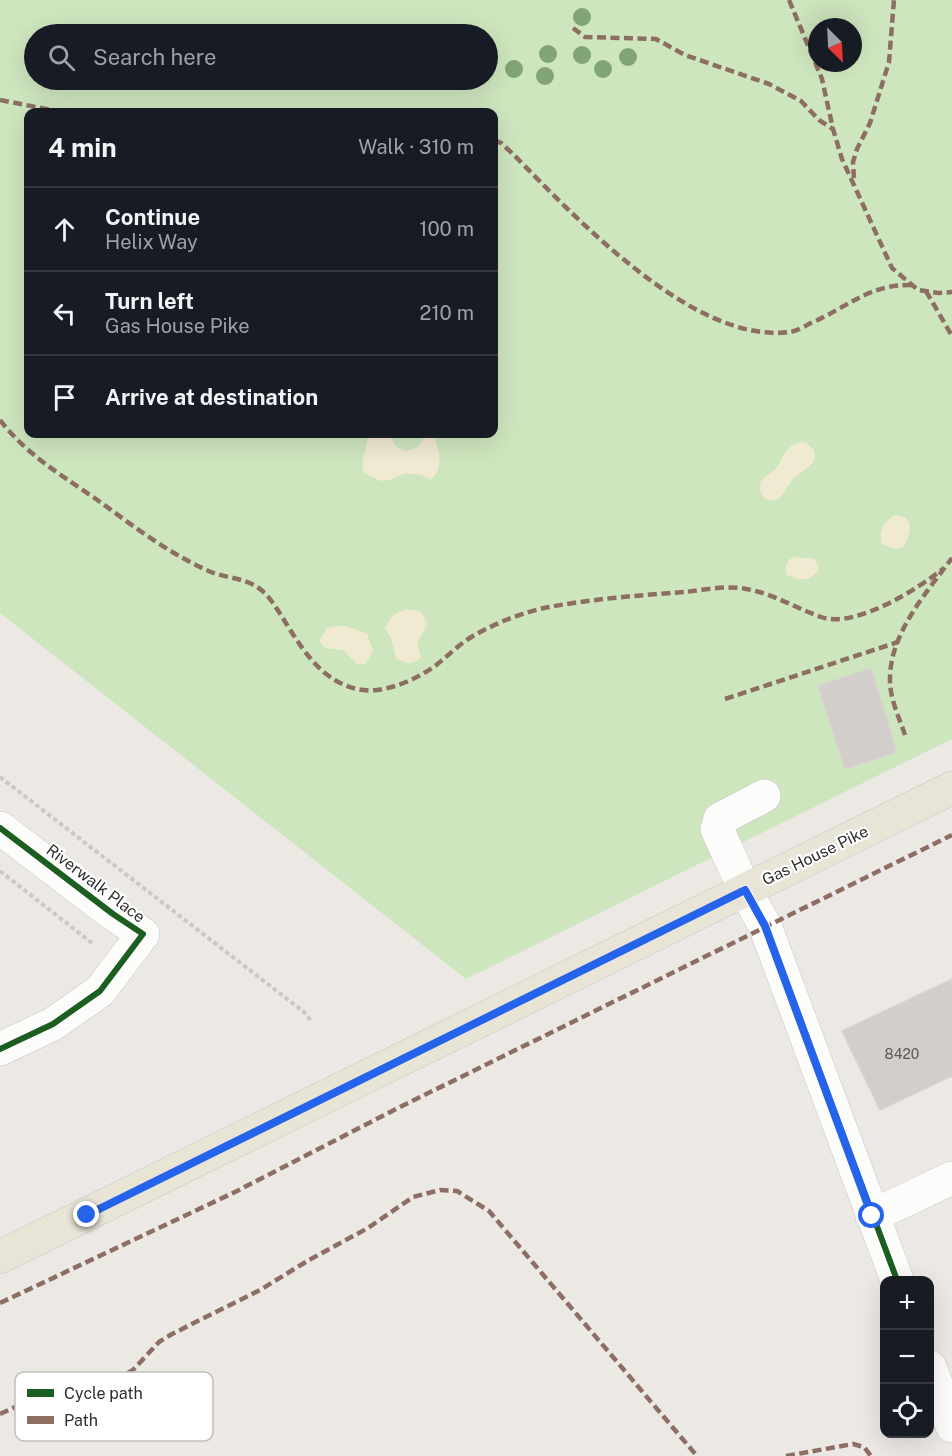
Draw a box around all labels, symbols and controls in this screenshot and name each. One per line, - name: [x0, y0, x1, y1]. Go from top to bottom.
- north arrow: [808, 18, 862, 72]
- search box: [24, 24, 498, 90]
- icon: search: [45, 41, 78, 74]
- text: Search here: [93, 44, 217, 70]
- text: 4 min: [48, 132, 117, 163]
- text: Walk · 310 m: [358, 135, 474, 159]
- text: Continue: [105, 204, 200, 230]
- icon: ahead: [48, 213, 81, 246]
- text: 100 m: [419, 217, 474, 241]
- text: Helix Way: [105, 230, 198, 254]
- text: Turn left: [105, 288, 194, 314]
- icon: left: [48, 297, 81, 330]
- text: 210 m: [420, 301, 474, 325]
- text: Gas House Pike: [105, 314, 250, 338]
- icon: arrive: [48, 381, 81, 414]
- text: Arrive at destination: [105, 384, 318, 410]
- street label: Gas House Pike: [759, 822, 871, 889]
- street label: Riverwalk Place: [43, 840, 149, 927]
- house number: 8420: [885, 1046, 919, 1062]
- route end: [73, 1201, 99, 1227]
- route start: [858, 1202, 884, 1228]
- map controls: [880, 1276, 934, 1438]
- button: +: [880, 1276, 934, 1330]
- button: −: [880, 1330, 934, 1384]
- legend: [15, 1372, 213, 1441]
- text: Cycle path: [64, 1384, 143, 1403]
- button: locate: [880, 1384, 934, 1438]
- text: Path: [64, 1411, 98, 1430]

